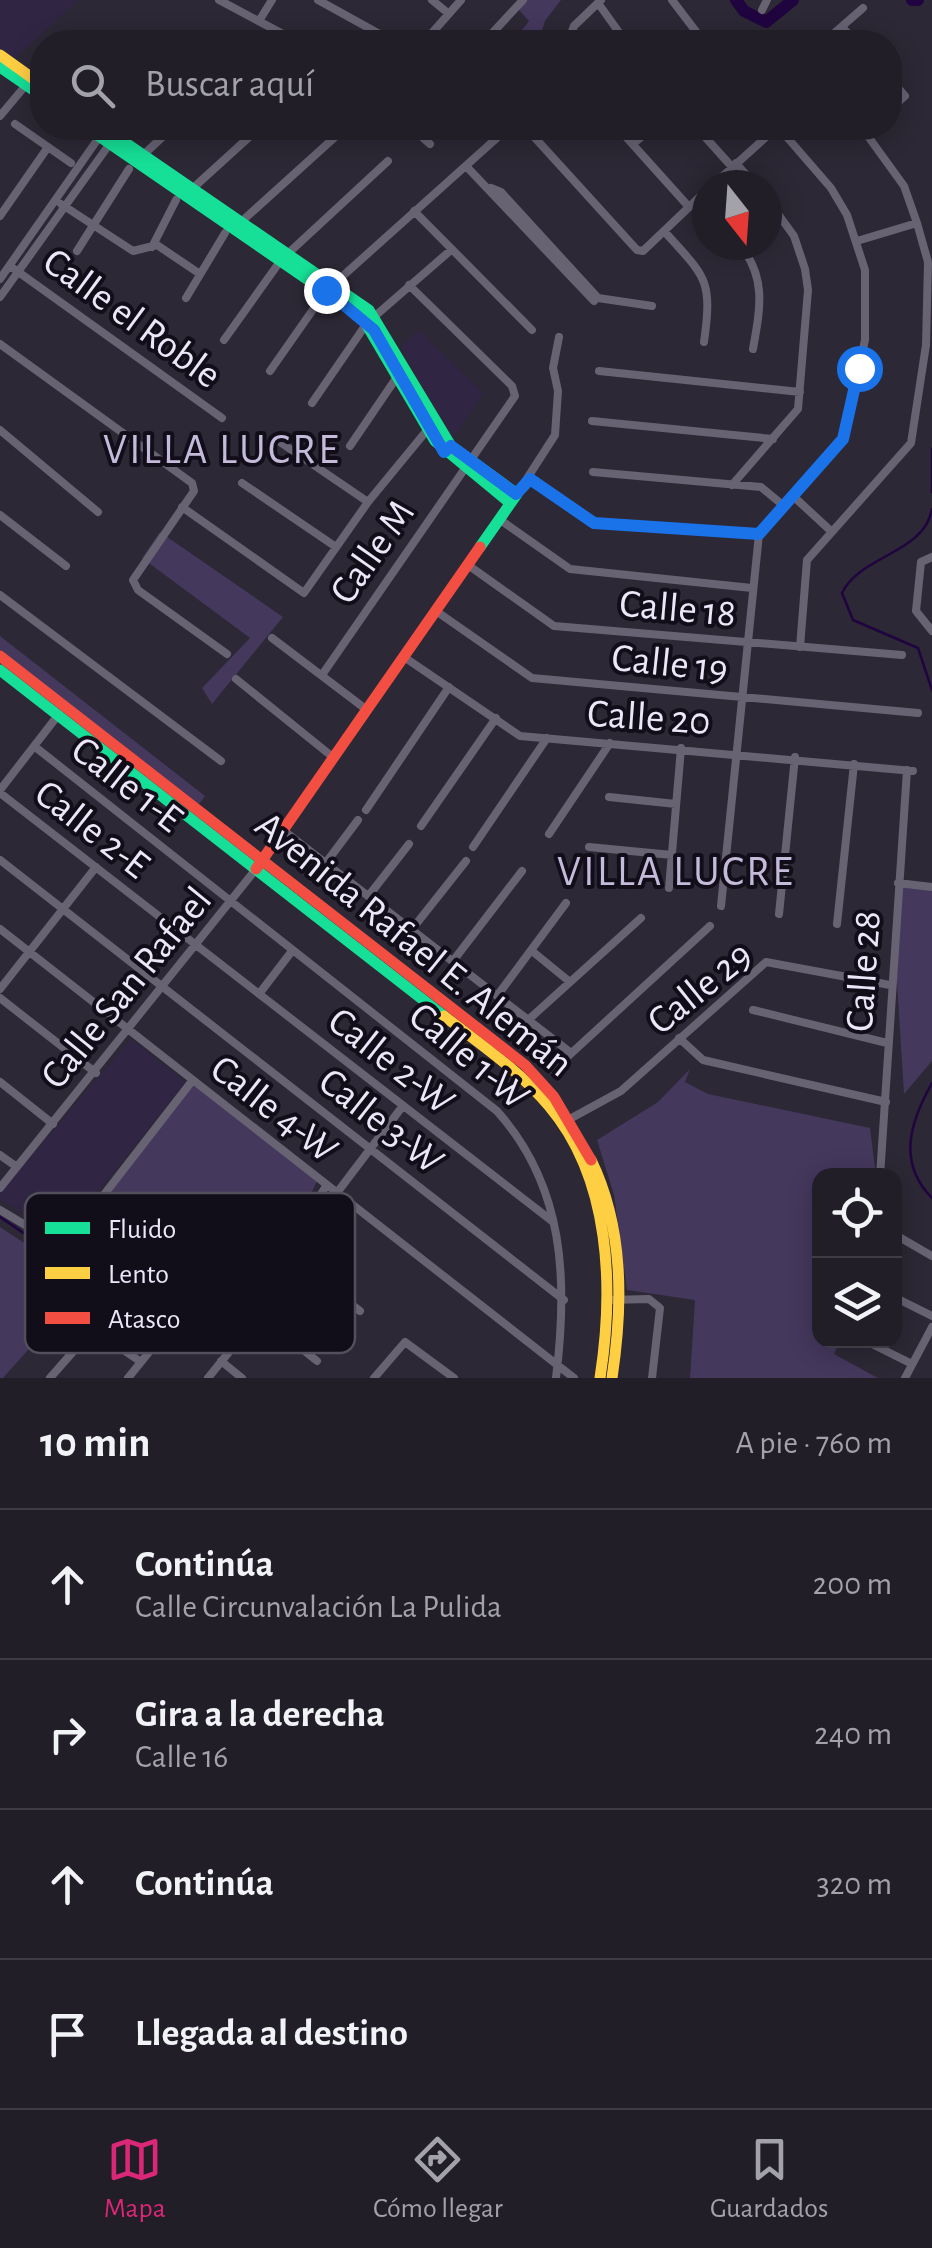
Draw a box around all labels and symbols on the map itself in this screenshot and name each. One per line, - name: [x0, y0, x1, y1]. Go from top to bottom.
- north arrow: [692, 170, 782, 260]
- street label: Calle el Roble: [36, 241, 228, 396]
- route end: [304, 268, 350, 314]
- route start: [837, 346, 883, 392]
- district label: VILLA LUCRE: [103, 429, 341, 471]
- street label: Calle M: [323, 493, 422, 611]
- street label: Calle 18: [618, 584, 738, 634]
- street label: Calle 19: [610, 638, 730, 690]
- street label: Calle 20: [586, 694, 712, 742]
- street label: Calle 1-E: [64, 729, 190, 840]
- street label: Calle 2-E: [27, 773, 156, 886]
- street label: Avenida Rafael E. Alemán: [248, 805, 580, 1084]
- district label: VILLA LUCRE: [557, 851, 795, 893]
- street label: Calle San Rafael: [34, 880, 219, 1096]
- street label: Calle 28: [840, 909, 888, 1033]
- street label: Calle 29: [641, 935, 760, 1042]
- street label: Calle 1-W: [401, 995, 536, 1118]
- street label: Calle 2-W: [321, 1001, 461, 1123]
- street label: Calle 4-W: [203, 1048, 345, 1171]
- street label: Calle 3-W: [311, 1061, 451, 1182]
- legend: [25, 1193, 355, 1353]
- text: Fluido: [108, 1216, 176, 1244]
- text: Lento: [108, 1261, 169, 1289]
- text: Atasco: [108, 1306, 180, 1334]

